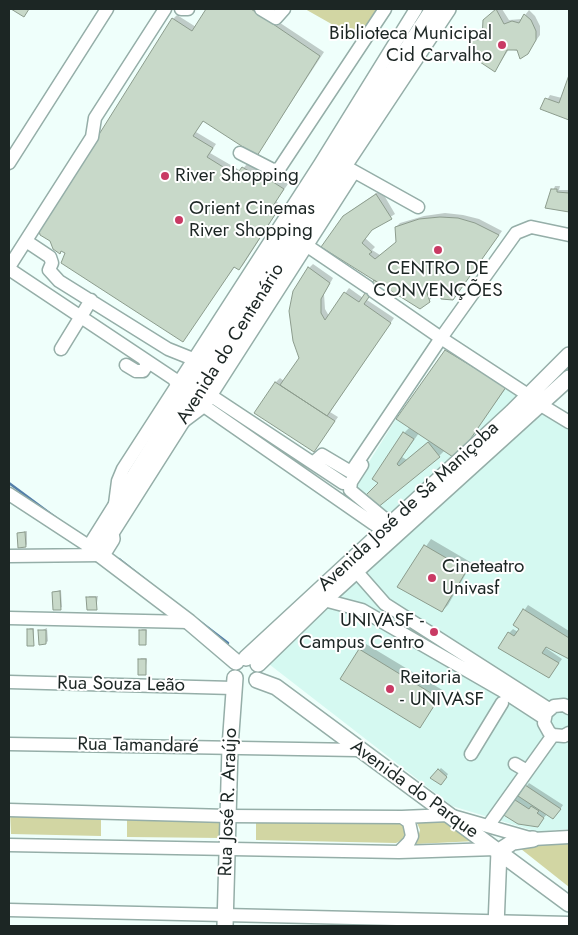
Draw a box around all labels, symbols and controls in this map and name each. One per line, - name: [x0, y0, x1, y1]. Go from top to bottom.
- place label: Biblioteca Municipal Cid Carvalho: [329, 23, 492, 67]
- marker: Biblioteca Municipal Cid Carvalho: [496, 39, 508, 51]
- place label: River Shopping: [175, 165, 299, 187]
- marker: River Shopping: [159, 170, 171, 182]
- place label: Orient Cinemas River Shopping: [189, 198, 315, 242]
- marker: Orient Cinemas River Shopping: [173, 214, 185, 226]
- marker: CENTRO DE CONVENÇÕES: [432, 244, 444, 256]
- place label: CENTRO DE CONVENÇÕES: [373, 258, 503, 302]
- street label: Avenida do Centenário: [172, 259, 290, 429]
- street label: Avenida José de Sá Maniçoba: [314, 417, 504, 597]
- place label: Cineteatro Univasf: [442, 556, 524, 600]
- marker: Cineteatro Univasf: [426, 572, 438, 584]
- place label: UNIVASF - Campus Centro: [299, 610, 424, 654]
- marker: UNIVASF - Campus Centro: [428, 626, 440, 638]
- place label: Reitoria - UNIVASF: [400, 667, 484, 711]
- street label: Rua Souza Leão: [57, 672, 185, 698]
- marker: Reitoria - UNIVASF: [384, 683, 396, 695]
- street label: Rua José R. Araújo: [215, 727, 243, 877]
- street label: Rua Tamandaré: [77, 734, 199, 758]
- street label: Avenida do Parque: [346, 736, 482, 844]

